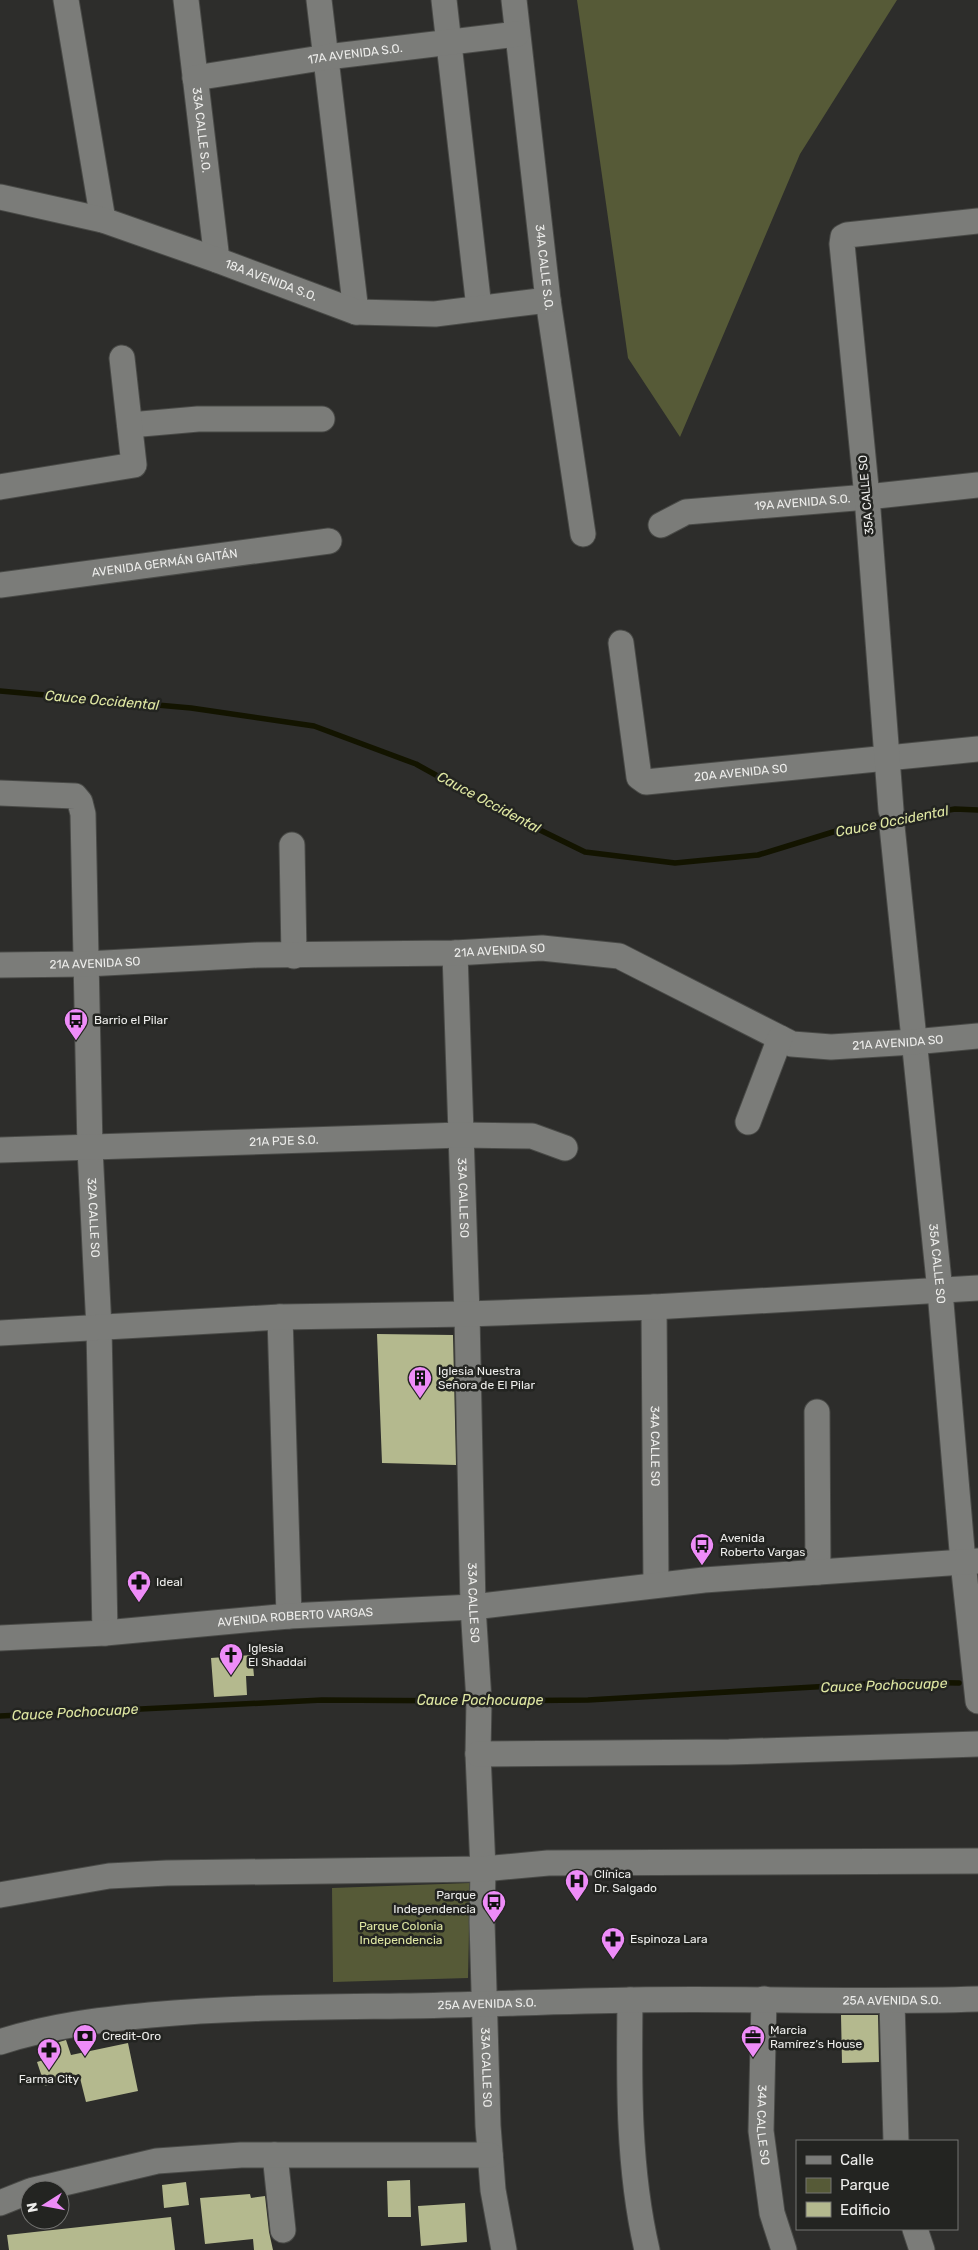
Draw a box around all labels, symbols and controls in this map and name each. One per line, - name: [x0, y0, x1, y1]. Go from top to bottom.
- street label: 17A AVENIDA S.O.: [307, 41, 403, 67]
- street label: 33A CALLE S.O.: [189, 86, 214, 174]
- street label: 34A CALLE S.O.: [532, 224, 556, 311]
- street label: 18A AVENIDA S.O.: [223, 257, 319, 304]
- street label: 35A CALLE SO: [856, 454, 876, 536]
- street label: 19A AVENIDA S.O.: [754, 491, 851, 513]
- street label: AVENIDA GERMÁN GAITÁN: [91, 546, 238, 580]
- water label: Cauce Occidental: [44, 687, 160, 714]
- street label: 20A AVENIDA SO: [693, 761, 788, 784]
- water label: Cauce Occidental: [434, 768, 544, 837]
- water label: Cauce Occidental: [834, 802, 951, 841]
- street label: 21A AVENIDA SO: [454, 941, 546, 960]
- street label: 21A AVENIDA SO: [49, 954, 141, 971]
- bus stop icon: Barrio el Pilar: [63, 1007, 89, 1041]
- place label: Barrio el Pilar: [94, 1013, 168, 1027]
- street label: 21A AVENIDA SO: [852, 1032, 944, 1053]
- street label: 21A PJE S.O.: [249, 1133, 319, 1149]
- street label: 33A CALLE SO: [455, 1157, 471, 1238]
- street label: 32A CALLE SO: [84, 1177, 102, 1258]
- street label: 35A CALLE SO: [926, 1223, 948, 1304]
- place label: Iglesia Nuestra Señora de El Pilar: [438, 1364, 535, 1392]
- building icon: Iglesia Nuestra Señora de El Pilar: [407, 1365, 433, 1399]
- street label: 34A CALLE SO: [648, 1406, 662, 1486]
- place label: Avenida Roberto Vargas: [720, 1531, 805, 1559]
- bus stop icon: Avenida Roberto Vargas: [689, 1532, 715, 1566]
- street label: 33A CALLE SO: [465, 1562, 482, 1643]
- pharmacy icon: Ideal: [126, 1569, 152, 1603]
- place label: Ideal: [156, 1575, 183, 1589]
- street label: AVENIDA ROBERTO VARGAS: [217, 1605, 373, 1630]
- place label: Iglesia El Shaddai: [248, 1641, 306, 1669]
- church icon: Iglesia El Shaddai: [218, 1642, 244, 1676]
- water label: Cauce Pochocuape: [820, 1675, 948, 1696]
- water label: Cauce Pochocuape: [417, 1692, 544, 1709]
- water label: Cauce Pochocuape: [11, 1701, 139, 1724]
- place label: Clínica Dr. Salgado: [594, 1867, 657, 1895]
- hospital icon: Clínica Dr. Salgado: [564, 1868, 590, 1902]
- place label: Parque Independencia: [393, 1888, 476, 1916]
- bus stop icon: Parque Independencia: [481, 1889, 507, 1923]
- park label: Parque Colonia Independencia: [359, 1919, 443, 1947]
- pharmacy icon: Espinoza Lara: [600, 1926, 626, 1960]
- place label: Espinoza Lara: [630, 1932, 708, 1946]
- street label: 25A AVENIDA S.O.: [842, 1993, 942, 2008]
- street label: 25A AVENIDA S.O.: [437, 1995, 537, 2012]
- bank icon: Credit-Oro: [72, 2023, 98, 2057]
- place label: Marcia Ramírez’s House: [770, 2023, 862, 2051]
- office icon: Marcia Ramírez’s House: [740, 2024, 766, 2058]
- street label: 33A CALLE SO: [478, 2027, 494, 2108]
- place label: Credit-Oro: [102, 2029, 161, 2043]
- pharmacy icon: Farma City: [36, 2037, 62, 2071]
- place label: Farma City: [19, 2072, 80, 2086]
- street label: 34A CALLE SO: [754, 2084, 772, 2166]
- legend: [796, 2140, 958, 2230]
- text: Calle: [840, 2151, 874, 2169]
- text: Parque: [840, 2176, 890, 2194]
- north arrow: [20, 2180, 70, 2230]
- text: N: [23, 2201, 42, 2214]
- text: Edificio: [840, 2201, 890, 2219]

